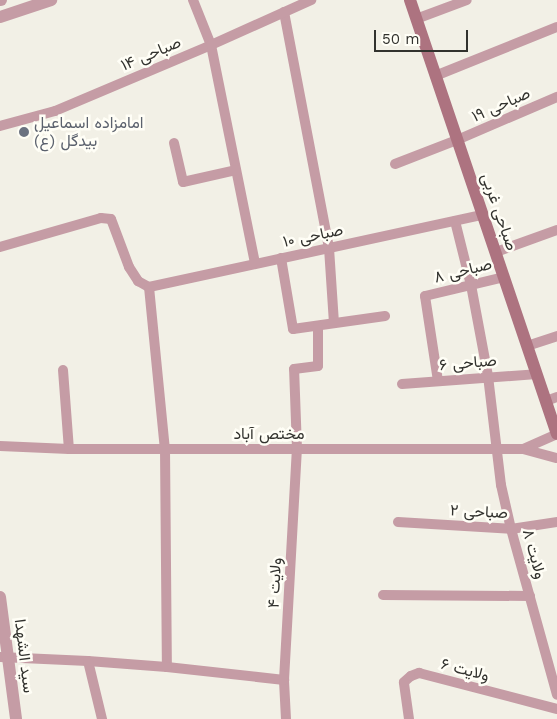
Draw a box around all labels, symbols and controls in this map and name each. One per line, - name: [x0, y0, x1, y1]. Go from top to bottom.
- scale bar: [377, 20, 471, 52]
- text: 50 m: [382, 30, 419, 48]
- street label: صباحی ۱۴: [118, 33, 184, 75]
- street label: صباحی ۱۹: [469, 84, 533, 126]
- place label: امامزاده اسماعیل (ع) بیدگل: [34, 113, 143, 151]
- marker: امامزاده اسماعیل (ع) بیدگل: [18, 126, 30, 138]
- street label: صباحی غربی: [477, 171, 521, 253]
- street label: صباحی ۱۰: [281, 220, 345, 252]
- street label: صباحی ۸: [432, 255, 494, 287]
- street label: صباحی ۶: [439, 351, 497, 375]
- street label: مختص آباد: [233, 424, 305, 444]
- street label: صباحی ۲: [450, 501, 508, 523]
- street label: ولایت ۸: [518, 527, 550, 581]
- street label: ولایت ۴: [264, 557, 286, 609]
- street label: سید الشهدا: [10, 618, 38, 694]
- street label: ولایت ۶: [439, 654, 491, 686]

